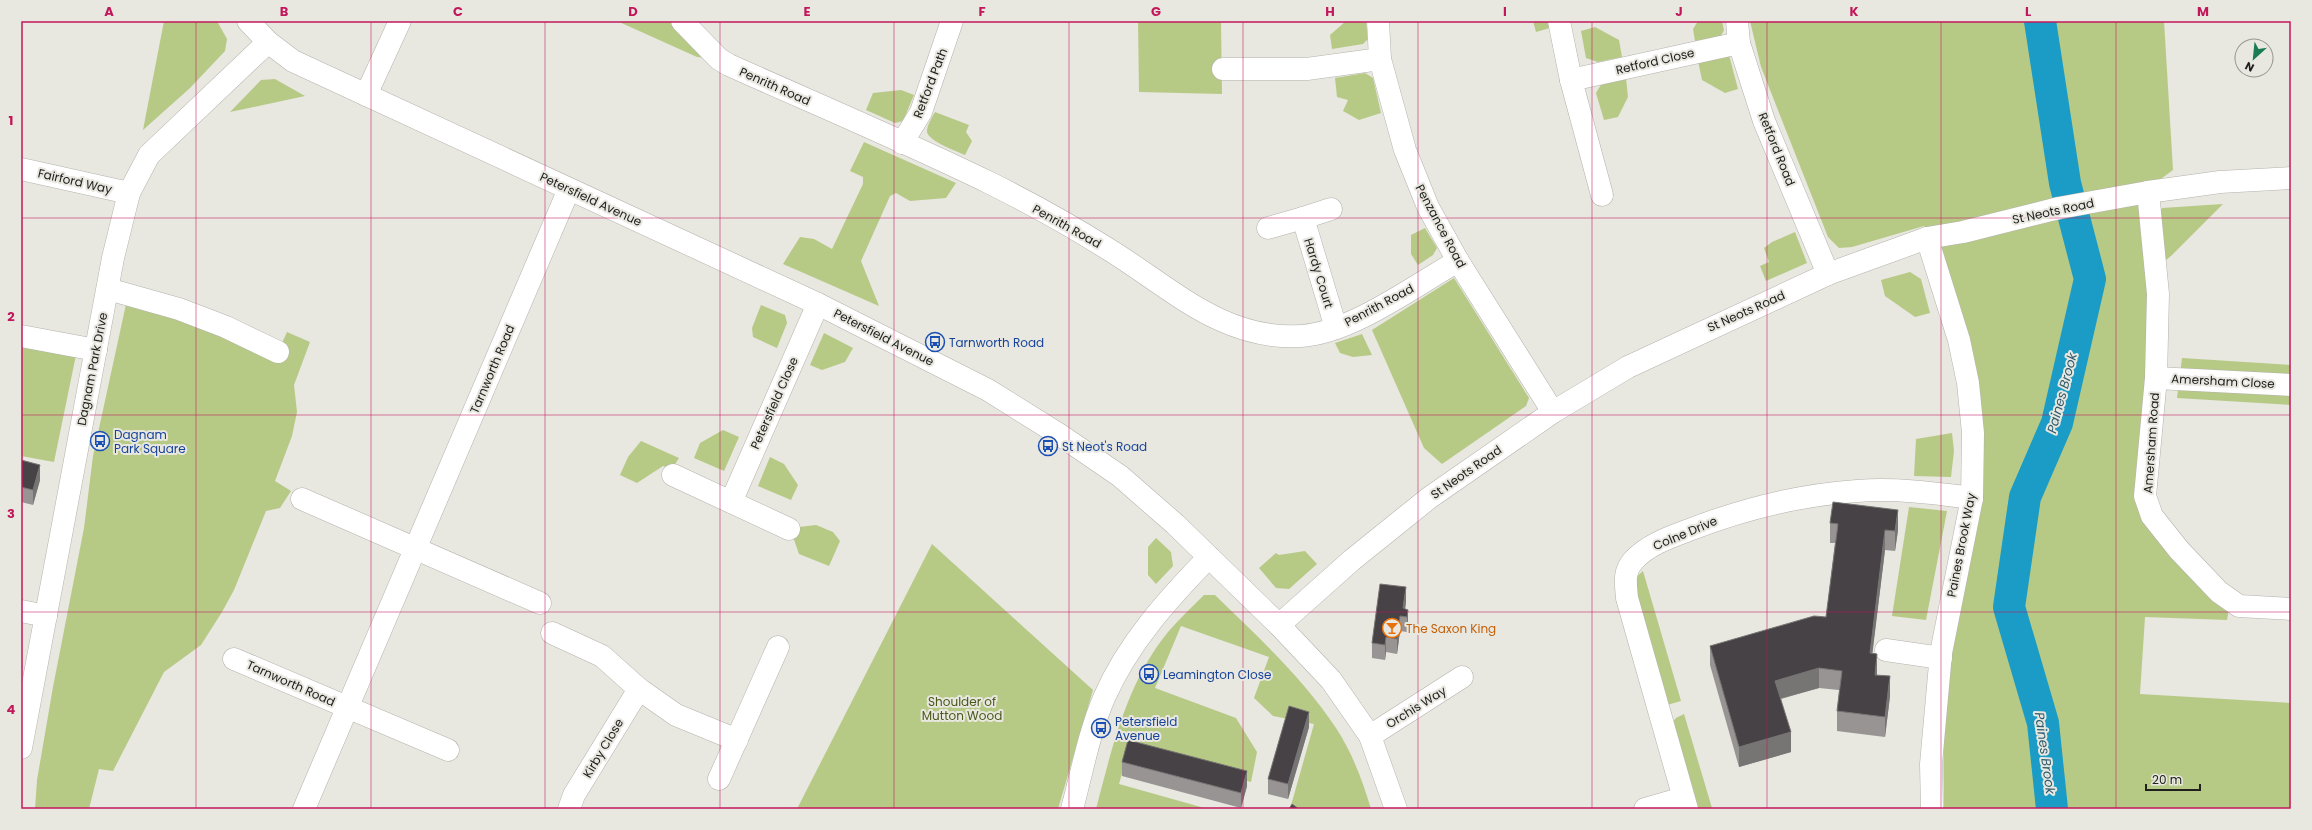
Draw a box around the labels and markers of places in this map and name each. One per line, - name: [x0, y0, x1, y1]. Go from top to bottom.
- bus stop icon: Tarnworth Road: [924, 331, 946, 353]
- place label: Tarnworth Road: [949, 334, 1044, 351]
- place label: Dagnam Park Square: [114, 426, 186, 457]
- bus stop icon: Dagnam Park Square: [89, 430, 111, 452]
- bus stop icon: St Neot's Road: [1037, 435, 1059, 457]
- place label: St Neot's Road: [1062, 438, 1147, 455]
- bar icon: The Saxon King: [1381, 617, 1403, 639]
- place label: The Saxon King: [1406, 620, 1496, 637]
- bus stop icon: Leamington Close: [1138, 663, 1160, 685]
- place label: Leamington Close: [1163, 666, 1271, 683]
- place label: Petersfield Avenue: [1115, 713, 1177, 744]
- bus stop icon: Petersfield Avenue: [1090, 717, 1112, 739]

